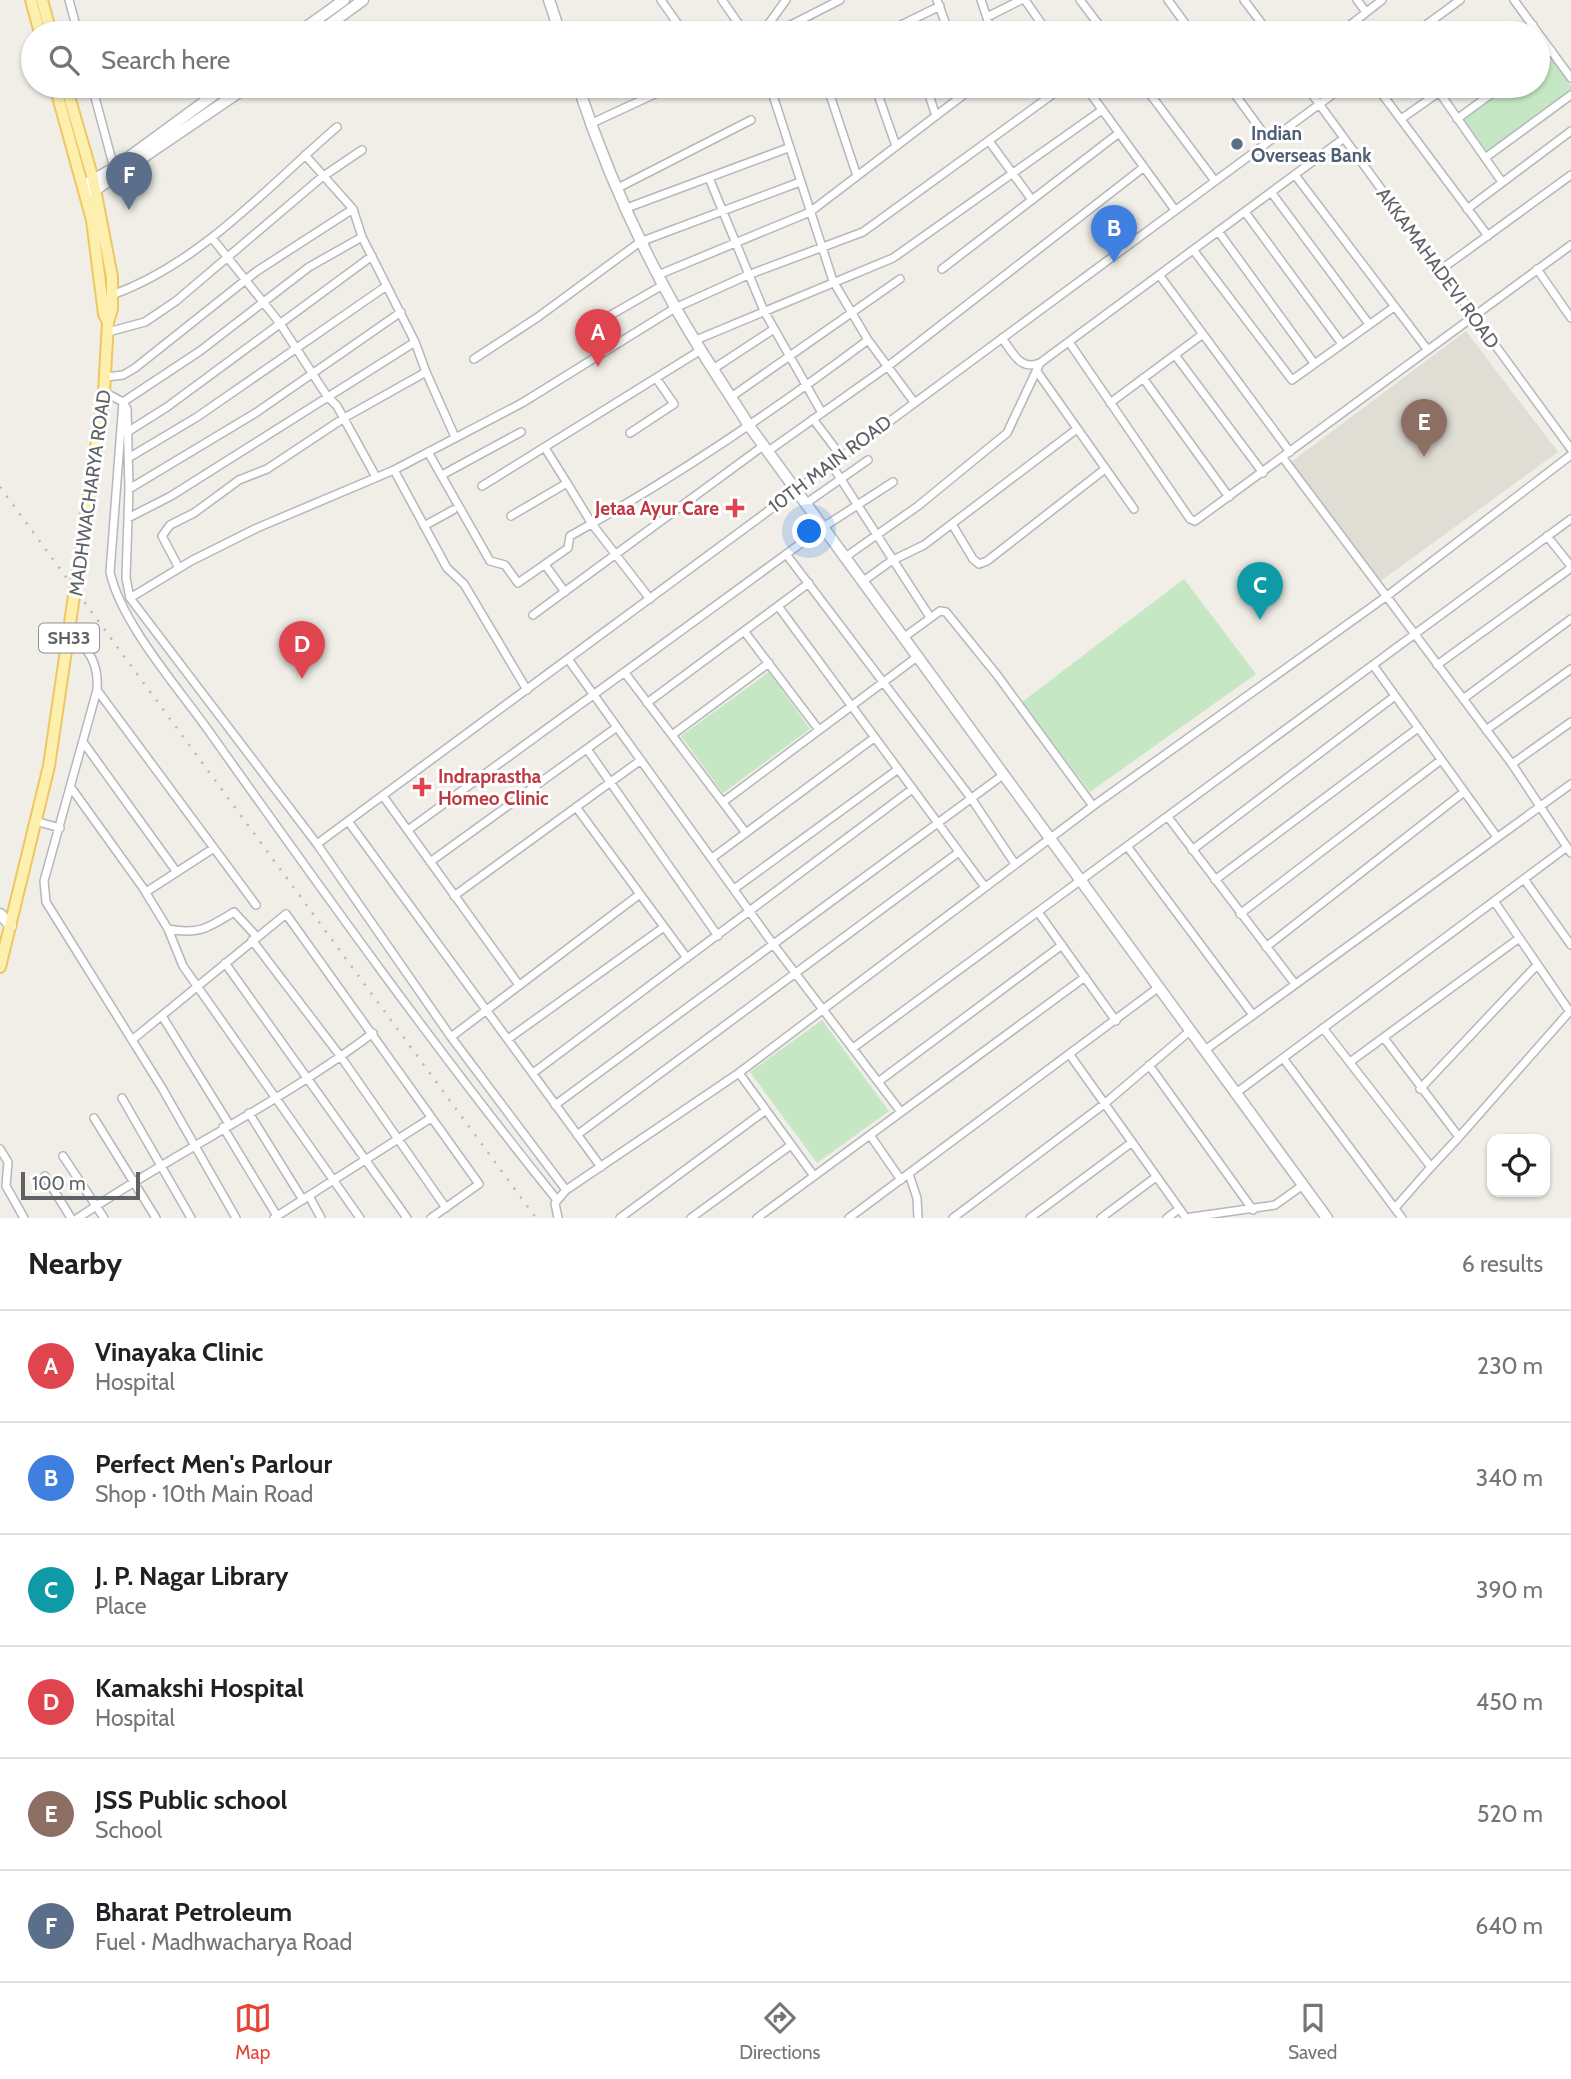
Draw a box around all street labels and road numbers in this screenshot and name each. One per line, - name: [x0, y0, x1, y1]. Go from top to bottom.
- street label: AKKAMAHADEVI ROAD: [1372, 183, 1504, 353]
- street label: MADHWACHARYA ROAD: [64, 388, 116, 598]
- street label: 10TH MAIN ROAD: [764, 410, 896, 518]
- road number: SH33: [39, 624, 99, 652]

